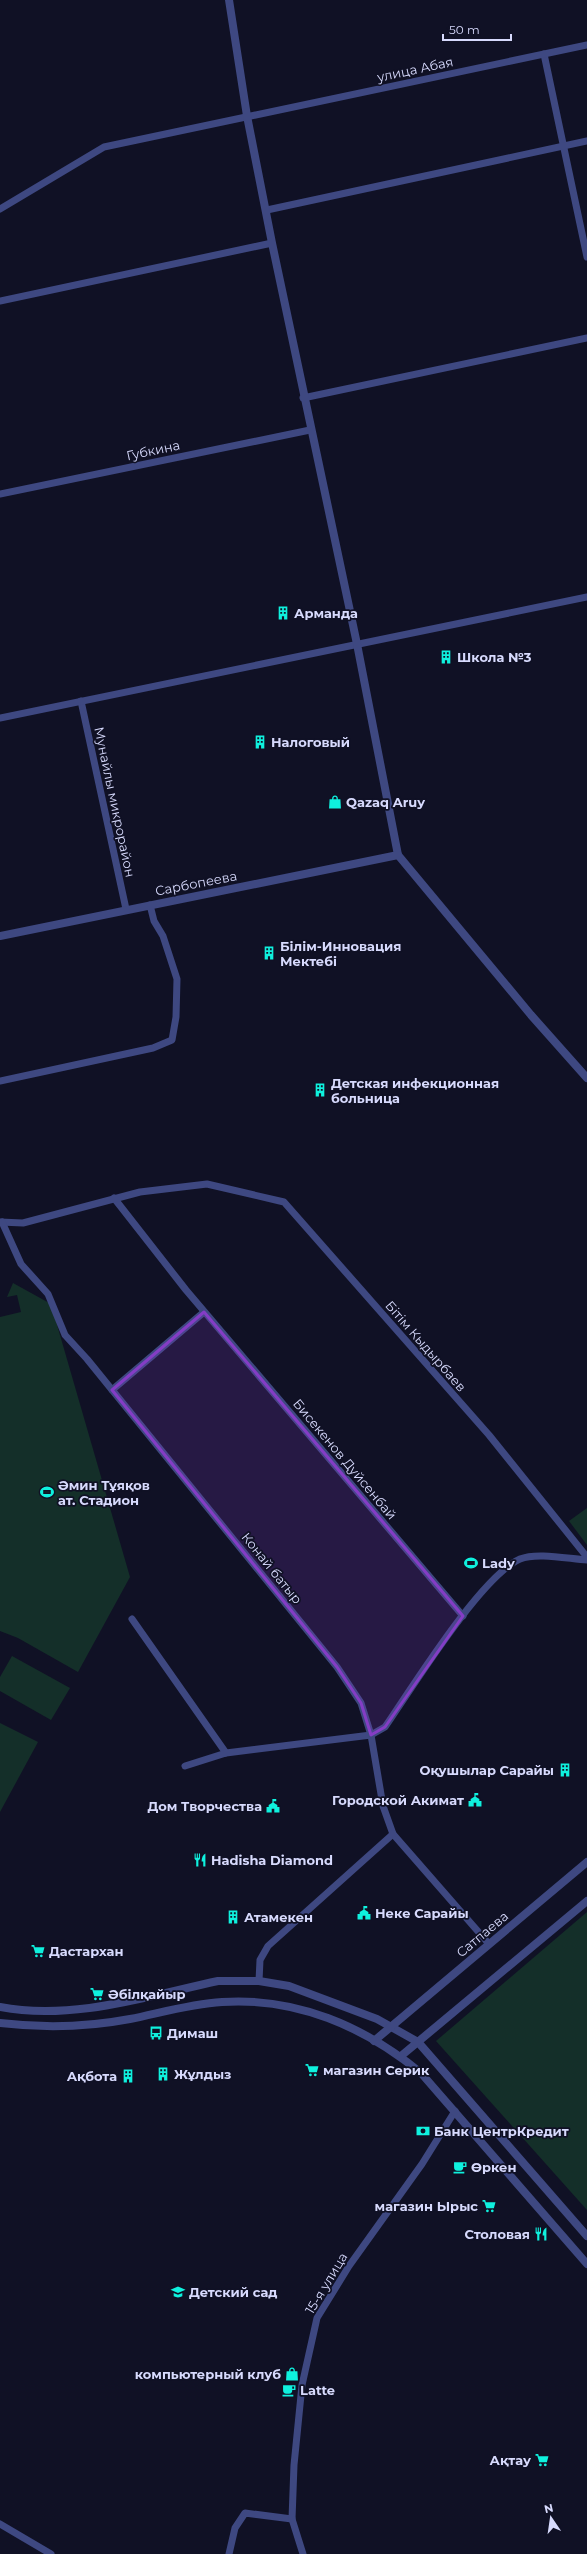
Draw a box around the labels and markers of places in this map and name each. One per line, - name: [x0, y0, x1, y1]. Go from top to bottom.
- building icon: Арманда: [275, 605, 291, 621]
- place label: Арманда: [294, 605, 358, 621]
- building icon: Школа №3: [438, 649, 454, 665]
- place label: Школа №3: [457, 649, 532, 665]
- building icon: Налоговый: [252, 734, 268, 750]
- place label: Налоговый: [271, 734, 350, 750]
- shop icon: Qazaq Aruy: [327, 794, 343, 810]
- place label: Qazaq Aruy: [346, 794, 425, 810]
- place label: Білім-Инновация Мектебі: [280, 938, 402, 969]
- building icon: Білім-Инновация Мектебі: [261, 945, 277, 961]
- place label: Детская инфекционная больница: [331, 1075, 499, 1106]
- building icon: Детская инфекционная больница: [312, 1082, 328, 1098]
- place label: Әмин Тұяқов ат. Стадион: [58, 1477, 150, 1508]
- sports icon: Әмин Тұяқов ат. Стадион: [39, 1484, 55, 1500]
- sports icon: Lady: [463, 1555, 479, 1571]
- place label: Lady: [482, 1555, 515, 1571]
- place label: Оқушылар Сарайы: [420, 1762, 554, 1778]
- building icon: Оқушылар Сарайы: [557, 1762, 573, 1778]
- place label: Городской Акимат: [332, 1792, 464, 1808]
- public building icon: Городской Акимат: [467, 1792, 483, 1808]
- place label: Дом Творчества: [148, 1798, 262, 1814]
- public building icon: Дом Творчества: [265, 1798, 281, 1814]
- restaurant icon: Hadisha Diamond: [192, 1852, 208, 1868]
- place label: Hadisha Diamond: [211, 1852, 333, 1868]
- public building icon: Неке Сарайы: [356, 1905, 372, 1921]
- place label: Неке Сарайы: [375, 1905, 469, 1921]
- building icon: Атамекен: [225, 1909, 241, 1925]
- place label: Атамекен: [244, 1909, 313, 1925]
- supermarket icon: Дастархан: [30, 1943, 46, 1959]
- place label: Дастархан: [49, 1943, 123, 1959]
- supermarket icon: Әбілқайыр: [89, 1986, 105, 2002]
- place label: Әбілқайыр: [108, 1986, 186, 2002]
- bus stop icon: Димаш: [148, 2025, 164, 2041]
- place label: Димаш: [167, 2025, 218, 2041]
- supermarket icon: магазин Серик: [304, 2062, 320, 2078]
- place label: магазин Серик: [323, 2062, 430, 2078]
- building icon: Жұлдыз: [155, 2066, 171, 2082]
- place label: Жұлдыз: [174, 2066, 231, 2082]
- place label: Ақбота: [67, 2068, 117, 2084]
- building icon: Ақбота: [120, 2068, 136, 2084]
- bank icon: Банк ЦентрКредит: [415, 2123, 431, 2139]
- place label: Банк ЦентрКредит: [434, 2123, 569, 2139]
- cafe icon: Өркен: [452, 2159, 468, 2175]
- place label: Өркен: [471, 2159, 517, 2175]
- place label: магазин Ырыс: [375, 2198, 478, 2214]
- supermarket icon: магазин Ырыс: [481, 2198, 497, 2214]
- place label: Столовая: [464, 2226, 530, 2242]
- restaurant icon: Столовая: [533, 2226, 549, 2242]
- school or university icon: Детский сад: [170, 2284, 186, 2300]
- place label: Детский сад: [189, 2284, 277, 2300]
- place label: компьютерный клуб: [135, 2366, 281, 2382]
- shop icon: компьютерный клуб: [284, 2366, 300, 2382]
- cafe icon: Latte: [281, 2382, 297, 2398]
- place label: Latte: [300, 2382, 335, 2398]
- place label: Ақтау: [490, 2452, 531, 2468]
- supermarket icon: Ақтау: [534, 2452, 550, 2468]

